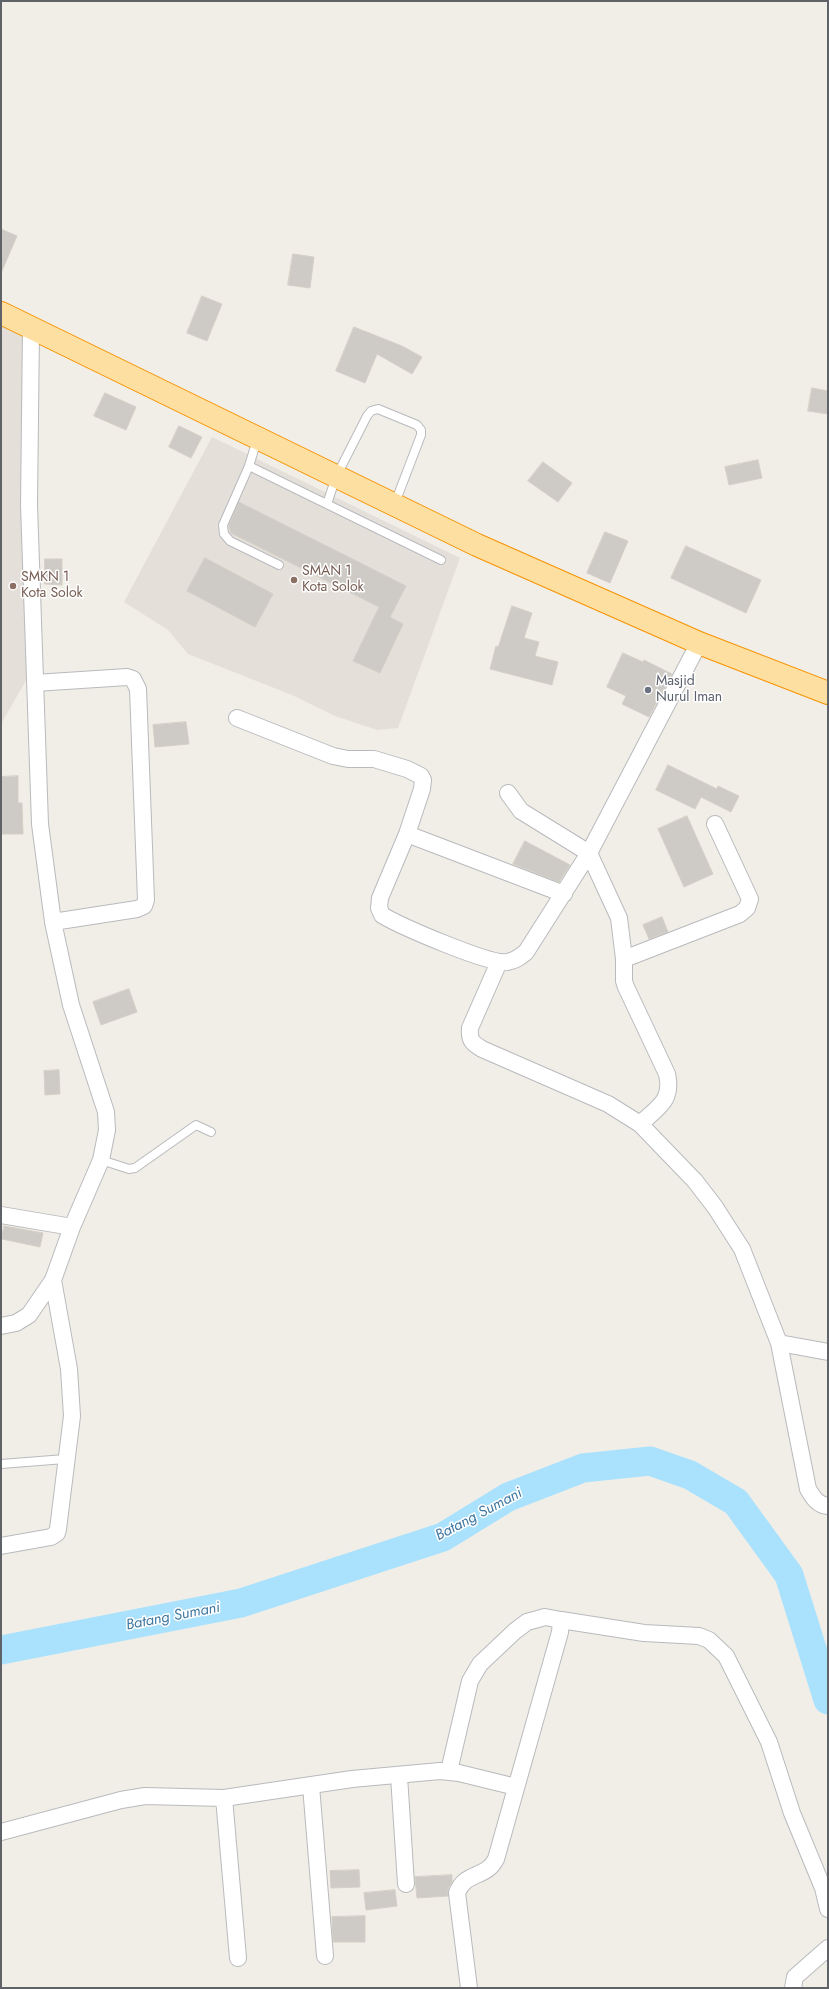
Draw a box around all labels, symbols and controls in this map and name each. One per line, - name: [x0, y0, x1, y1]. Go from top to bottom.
- place label: SMAN 1 Kota Solok: [302, 564, 364, 596]
- place label: SMKN 1 Kota Solok: [21, 570, 83, 602]
- marker: SMAN 1 Kota Solok: [289, 575, 299, 585]
- marker: SMKN 1 Kota Solok: [8, 581, 18, 591]
- place label: Masjid Nurul Iman: [656, 674, 722, 706]
- marker: Masjid Nurul Iman: [643, 685, 653, 695]
- water label: Batang Sumani: [433, 1485, 525, 1545]
- water label: Batang Sumani: [124, 1599, 222, 1635]

